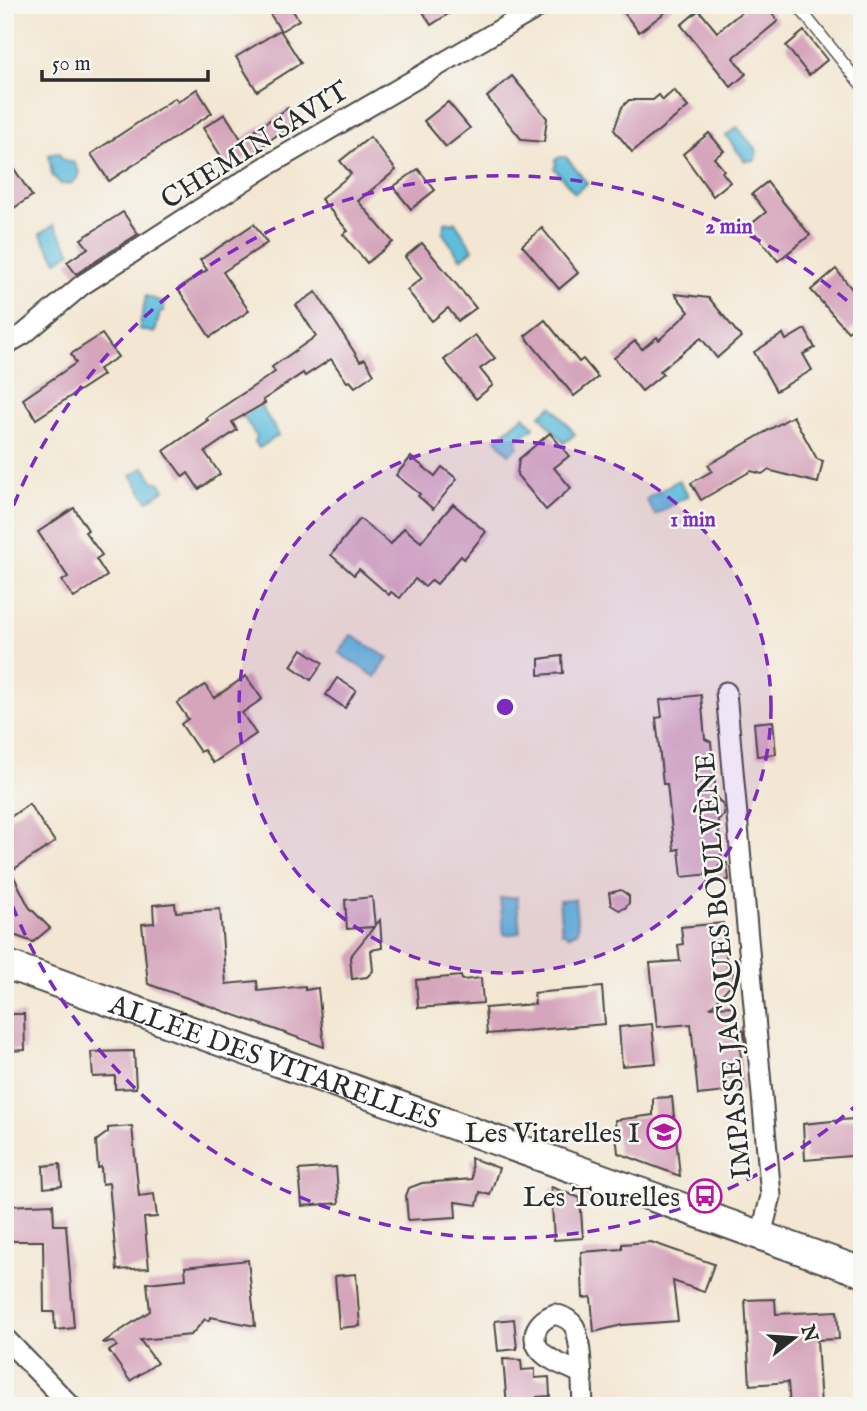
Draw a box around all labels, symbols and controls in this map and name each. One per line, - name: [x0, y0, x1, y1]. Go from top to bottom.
- scale bar: [42, 38, 208, 82]
- text: 50 m: [52, 51, 91, 78]
- street label: CHEMIN SAVIT: [155, 74, 356, 218]
- text: 2 min: [705, 214, 753, 241]
- text: 1 min: [670, 507, 716, 534]
- centre of rings: [493, 695, 517, 719]
- street label: IMPASSE JACQUES BOULVÈNE: [687, 751, 761, 1181]
- street label: ALLÉE DES VITARELLES: [103, 988, 444, 1139]
- school or university icon: Les Vitarelles I: [645, 1113, 683, 1151]
- place label: Les Vitarelles I: [464, 1117, 640, 1152]
- bus stop icon: Les Tourelles: [686, 1177, 724, 1215]
- place label: Les Tourelles: [523, 1181, 680, 1216]
- north arrow: [758, 1302, 828, 1372]
- text: N: [794, 1321, 822, 1346]

